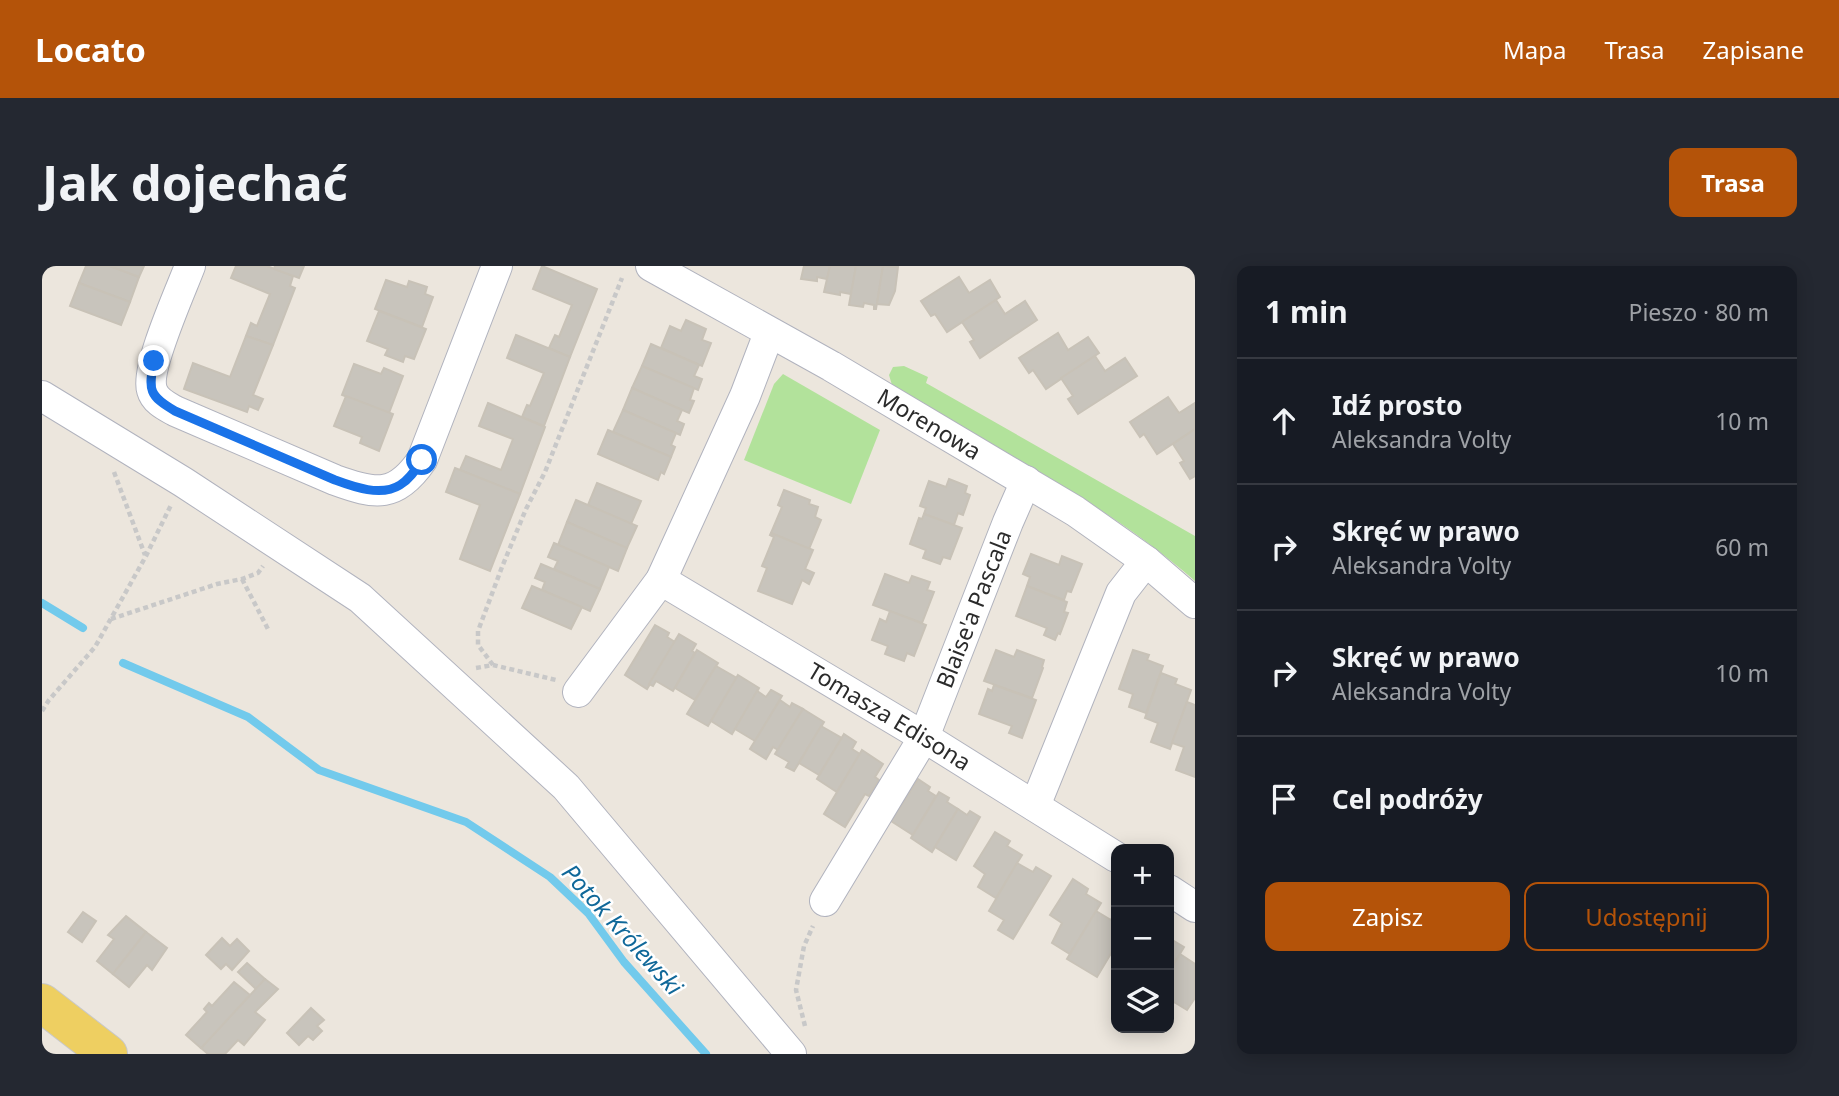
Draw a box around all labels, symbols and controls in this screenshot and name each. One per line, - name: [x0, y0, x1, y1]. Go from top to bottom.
- text: Locato: [35, 27, 146, 72]
- text: Mapa: [1503, 33, 1567, 66]
- text: Trasa: [1605, 33, 1665, 66]
- text: Zapisane: [1703, 33, 1804, 66]
- button: Trasa: [1669, 148, 1797, 217]
- text: Jak dojechać: [42, 149, 348, 215]
- text: 1 min: [1265, 291, 1348, 332]
- text: Pieszo · 80 m: [1629, 296, 1769, 328]
- route end: [138, 345, 169, 376]
- street label: Morenowa: [872, 380, 987, 467]
- text: Idź prosto: [1332, 387, 1463, 423]
- icon: ahead: [1265, 402, 1303, 440]
- text: 10 m: [1715, 405, 1769, 437]
- text: Aleksandra Volty: [1332, 423, 1511, 455]
- route start: [406, 444, 437, 475]
- text: Skręć w prawo: [1332, 513, 1520, 549]
- street label: Blaise'a Pascala: [928, 525, 1018, 692]
- icon: right: [1265, 528, 1303, 566]
- text: 60 m: [1715, 531, 1769, 563]
- text: Aleksandra Volty: [1332, 549, 1511, 581]
- text: Skręć w prawo: [1332, 639, 1520, 675]
- street label: Tomasza Edisona: [802, 654, 977, 777]
- icon: right: [1265, 654, 1303, 692]
- text: 10 m: [1715, 657, 1769, 689]
- text: Aleksandra Volty: [1332, 675, 1511, 707]
- icon: arrive: [1265, 780, 1303, 818]
- text: Cel podróży: [1332, 781, 1483, 817]
- map controls: [1111, 844, 1174, 1033]
- button: +: [1111, 844, 1174, 907]
- water label: Potok Królewski: [555, 856, 692, 1002]
- button: Zapisz: [1265, 882, 1510, 951]
- button: Udostępnij: [1524, 882, 1769, 951]
- button: −: [1111, 907, 1174, 970]
- button: layers: [1111, 970, 1174, 1033]

